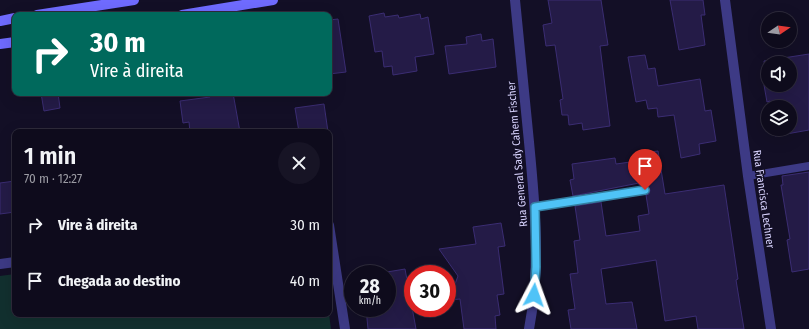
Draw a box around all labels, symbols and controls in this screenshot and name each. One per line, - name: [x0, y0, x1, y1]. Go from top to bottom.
- north arrow: [761, 12, 797, 48]
- map controls: [761, 12, 797, 136]
- text: 30 m: [90, 26, 146, 59]
- icon: right: [24, 28, 76, 80]
- button: sound: [761, 56, 797, 92]
- text: Vire à direita: [90, 60, 184, 82]
- street label: Rua General Sady Cahem Fischer: [505, 80, 530, 227]
- button: layers: [761, 100, 797, 136]
- text: 1 min: [24, 142, 76, 170]
- button: close: [278, 142, 320, 184]
- pin: [628, 149, 662, 190]
- street label: Rua Francisca Lechner: [750, 149, 777, 249]
- icon: arrive: [634, 155, 656, 177]
- text: 70 m · 12:27: [24, 171, 82, 186]
- icon: right: [24, 214, 46, 236]
- text: Vire à direita: [58, 216, 137, 234]
- text: 30 m: [290, 216, 320, 234]
- speed limit sign: 30: [404, 265, 456, 317]
- icon: arrive: [24, 270, 46, 292]
- text: Chegada ao destino: [58, 272, 180, 290]
- text: 40 m: [290, 272, 320, 290]
- text: 28: [360, 274, 380, 298]
- position arrow: [513, 274, 555, 316]
- text: km/h: [359, 295, 381, 307]

